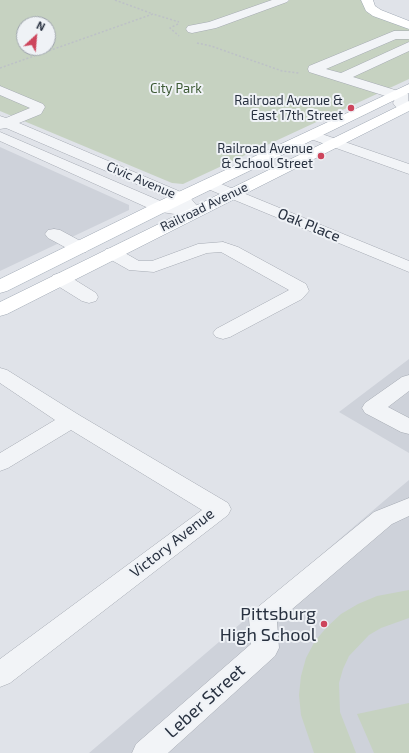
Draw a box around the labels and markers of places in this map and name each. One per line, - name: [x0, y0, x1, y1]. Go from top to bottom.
- place label: Railroad Avenue & East 17th Street: [234, 93, 343, 124]
- marker: Railroad Avenue & East 17th Street: [346, 103, 356, 113]
- place label: Railroad Avenue & School Street: [217, 141, 313, 172]
- marker: Railroad Avenue & School Street: [316, 151, 326, 161]
- place label: Pittsburg High School: [220, 603, 316, 646]
- marker: Pittsburg High School: [319, 619, 329, 629]

